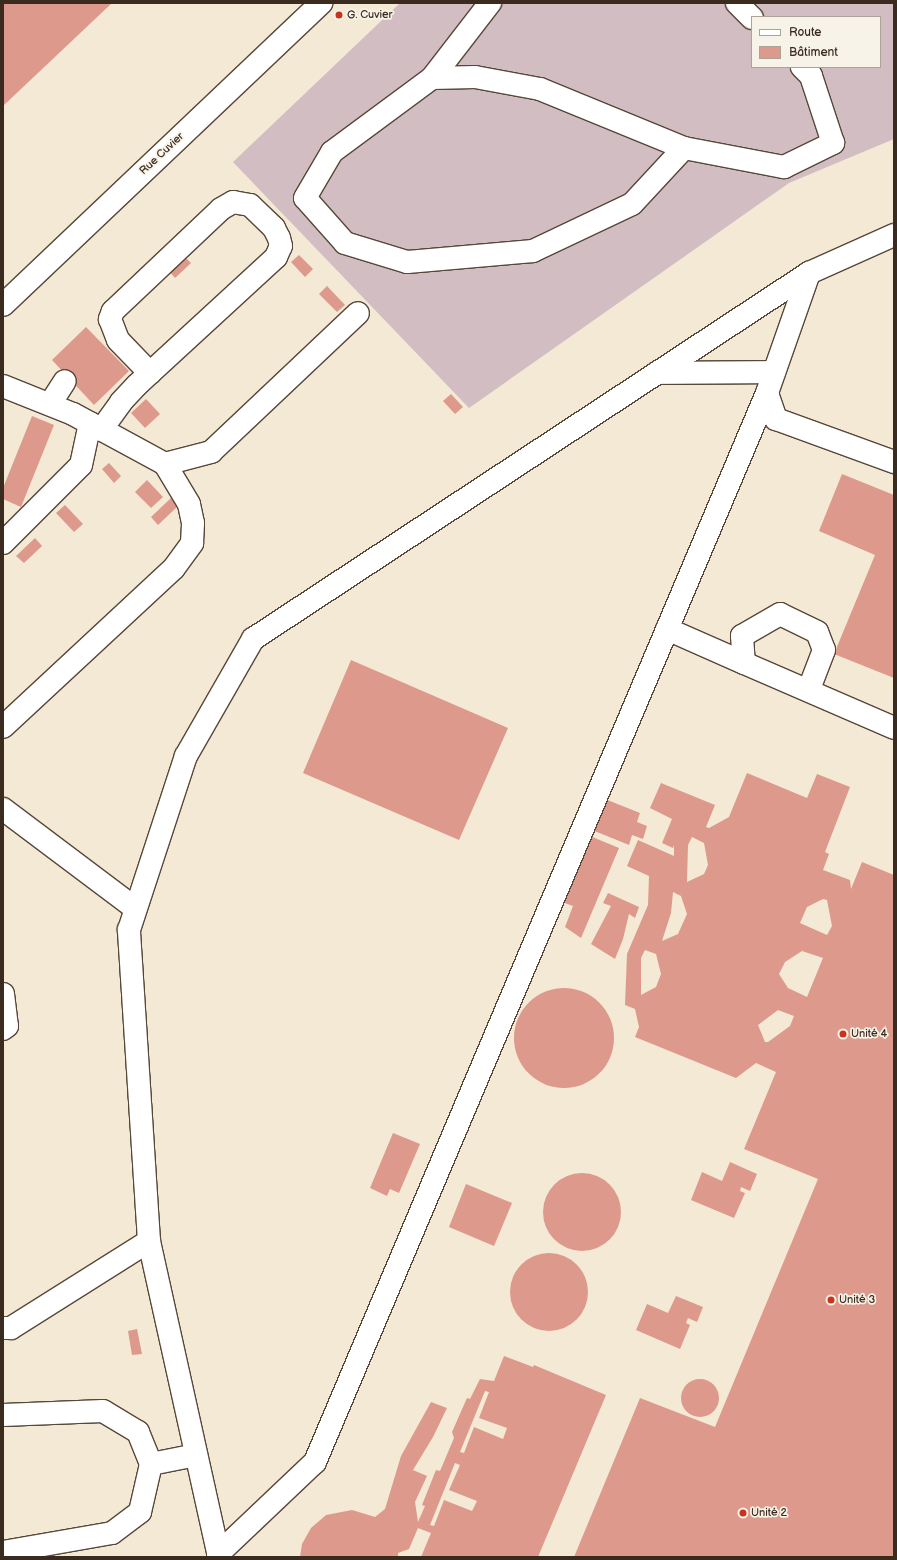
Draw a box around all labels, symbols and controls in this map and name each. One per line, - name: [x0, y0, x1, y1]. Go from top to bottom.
- place label: G. Cuvier: [347, 8, 393, 22]
- marker: G. Cuvier: [334, 10, 344, 20]
- legend: [751, 16, 881, 68]
- text: Route: [789, 25, 821, 40]
- text: Bâtiment: [789, 45, 838, 60]
- street label: Rue Cuvier: [137, 130, 187, 178]
- place label: Unité 4: [851, 1027, 887, 1041]
- marker: Unité 4: [838, 1029, 848, 1039]
- place label: Unité 3: [839, 1293, 875, 1307]
- marker: Unité 3: [826, 1295, 836, 1305]
- place label: Unité 2: [751, 1506, 787, 1520]
- marker: Unité 2: [738, 1508, 748, 1518]

